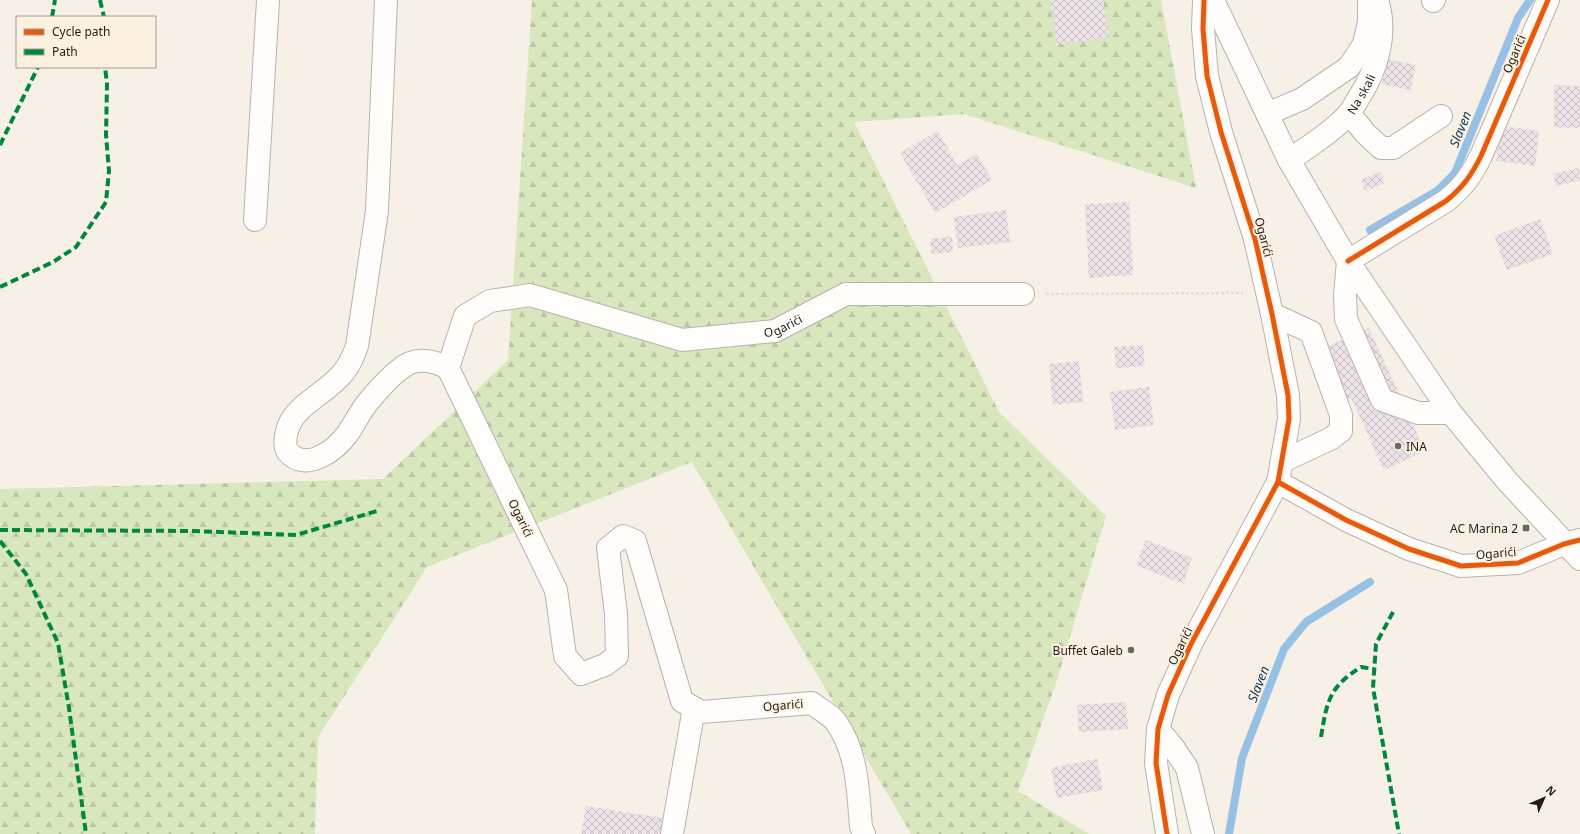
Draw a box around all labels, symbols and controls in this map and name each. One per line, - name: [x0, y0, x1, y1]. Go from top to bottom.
- legend: [16, 16, 156, 68]
- text: Cycle path: [52, 23, 110, 40]
- street label: Ogarići: [1498, 32, 1530, 76]
- text: Path: [52, 43, 78, 60]
- street label: Na skali: [1342, 71, 1379, 117]
- water label: Slaven: [1445, 108, 1475, 150]
- street label: Ogarići: [1251, 215, 1277, 259]
- street label: Ogarići: [763, 310, 805, 341]
- place label: INA: [1406, 438, 1427, 455]
- marker: INA: [1393, 441, 1403, 451]
- street label: Ogarići: [505, 496, 537, 540]
- place label: AC Marina 2: [1450, 520, 1518, 537]
- marker: AC Marina 2: [1521, 523, 1531, 533]
- street label: Ogarići: [1475, 543, 1517, 563]
- street label: Ogarići: [1164, 624, 1196, 668]
- place label: Buffet Galeb: [1053, 642, 1123, 659]
- marker: Buffet Galeb: [1126, 645, 1136, 655]
- water label: Slaven: [1243, 663, 1273, 705]
- street label: Ogarići: [762, 695, 804, 715]
- north arrow: [1524, 778, 1564, 818]
- text: N: [1543, 782, 1560, 799]

